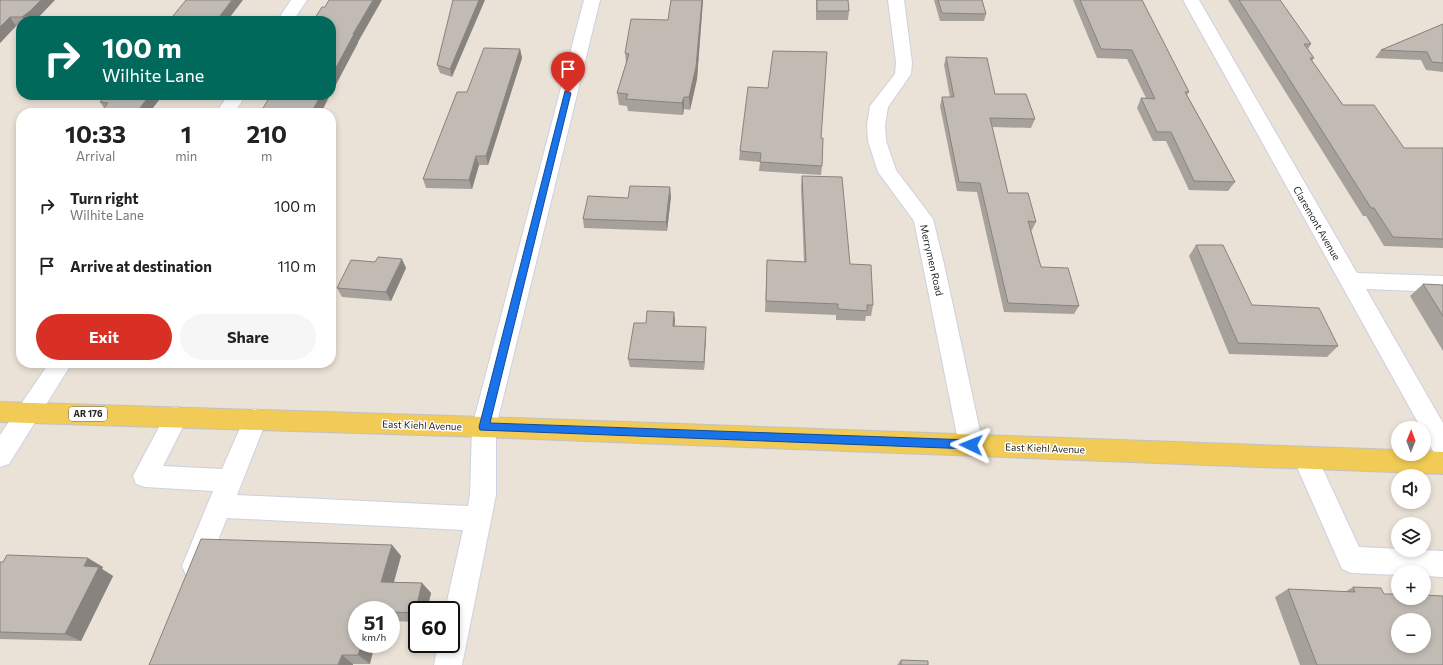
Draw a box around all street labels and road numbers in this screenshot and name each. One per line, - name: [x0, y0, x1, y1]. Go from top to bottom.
- street label: Claremont Avenue: [1291, 184, 1343, 262]
- street label: Merrymen Road: [918, 223, 946, 297]
- road number: AR 176: [69, 407, 107, 421]
- street label: East Kiehl Avenue: [382, 418, 462, 432]
- street label: East Kiehl Avenue: [1005, 441, 1085, 455]

